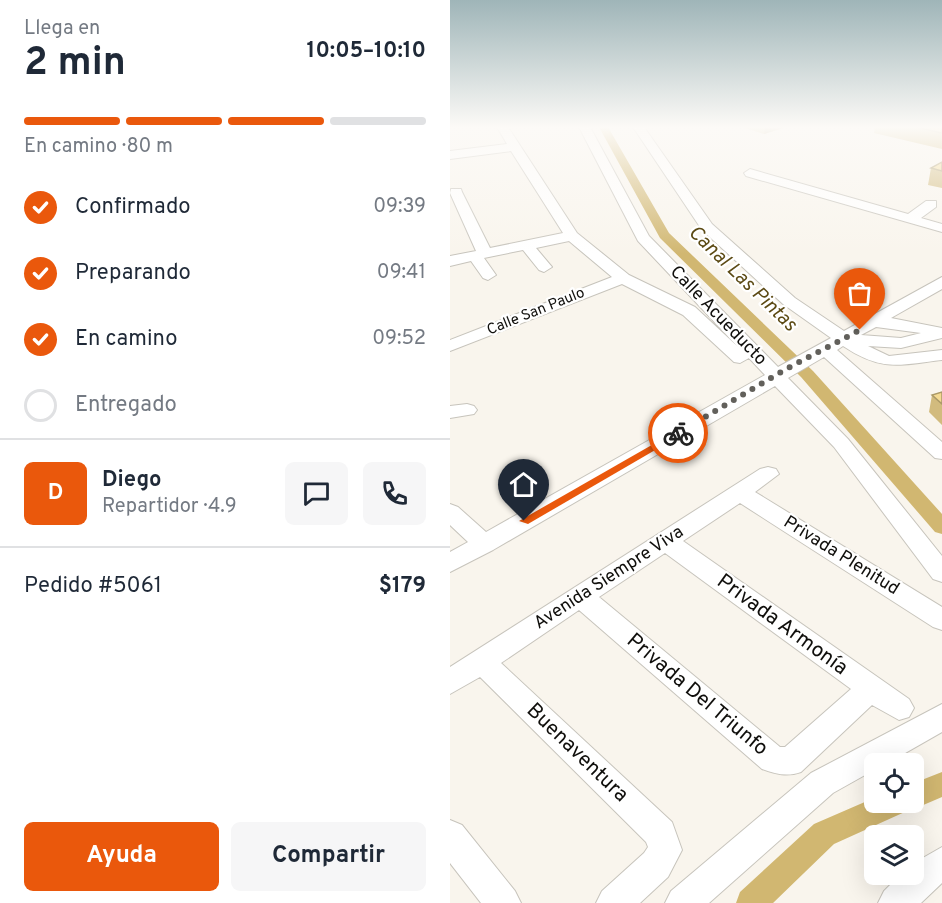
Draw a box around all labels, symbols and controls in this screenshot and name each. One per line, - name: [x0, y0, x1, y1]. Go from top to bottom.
- text: Llega en: [24, 16, 100, 42]
- text: 10:05–10:10: [307, 38, 426, 65]
- text: 2 min: [24, 40, 126, 89]
- text: En camino · 80 m: [24, 134, 173, 160]
- icon: check: [24, 191, 57, 224]
- text: Confirmado: [75, 194, 191, 221]
- text: 09:39: [373, 194, 426, 220]
- water label: Canal Las Pintas: [682, 220, 803, 338]
- icon: check: [24, 257, 57, 290]
- text: Preparando: [75, 260, 191, 287]
- text: 09:41: [377, 260, 426, 286]
- street label: Calle Acueducto: [664, 261, 772, 371]
- pin: [834, 268, 885, 330]
- icon: bag: [843, 277, 876, 310]
- street label: Calle San Paulo: [484, 284, 588, 340]
- icon: check: [24, 323, 57, 356]
- text: En camino: [75, 326, 177, 353]
- text: 09:52: [372, 326, 426, 352]
- text: Entregado: [75, 392, 177, 419]
- courier: [648, 403, 708, 463]
- icon: bike: [662, 417, 695, 450]
- pin: [498, 459, 549, 521]
- button: chat: [285, 462, 348, 525]
- button: phone: [363, 462, 426, 525]
- text: Diego: [102, 467, 161, 494]
- icon: home: [507, 468, 540, 501]
- text: D: [48, 480, 63, 507]
- text: Repartidor · 4.9: [102, 494, 237, 520]
- street label: Privada Plenitud: [779, 511, 903, 601]
- street label: Avenida Siempre Viva: [530, 521, 688, 635]
- street label: Privada Armonía: [711, 568, 853, 682]
- text: Pedido #5061: [24, 573, 162, 600]
- text: $179: [379, 573, 426, 600]
- street label: Privada Del Triunfo: [621, 628, 773, 762]
- street label: Buenaventura: [520, 698, 634, 808]
- map controls: [864, 753, 924, 885]
- button: locate: [864, 753, 924, 813]
- button: Ayuda: [24, 822, 219, 891]
- button: Compartir: [231, 822, 426, 891]
- button: layers: [864, 825, 924, 885]

